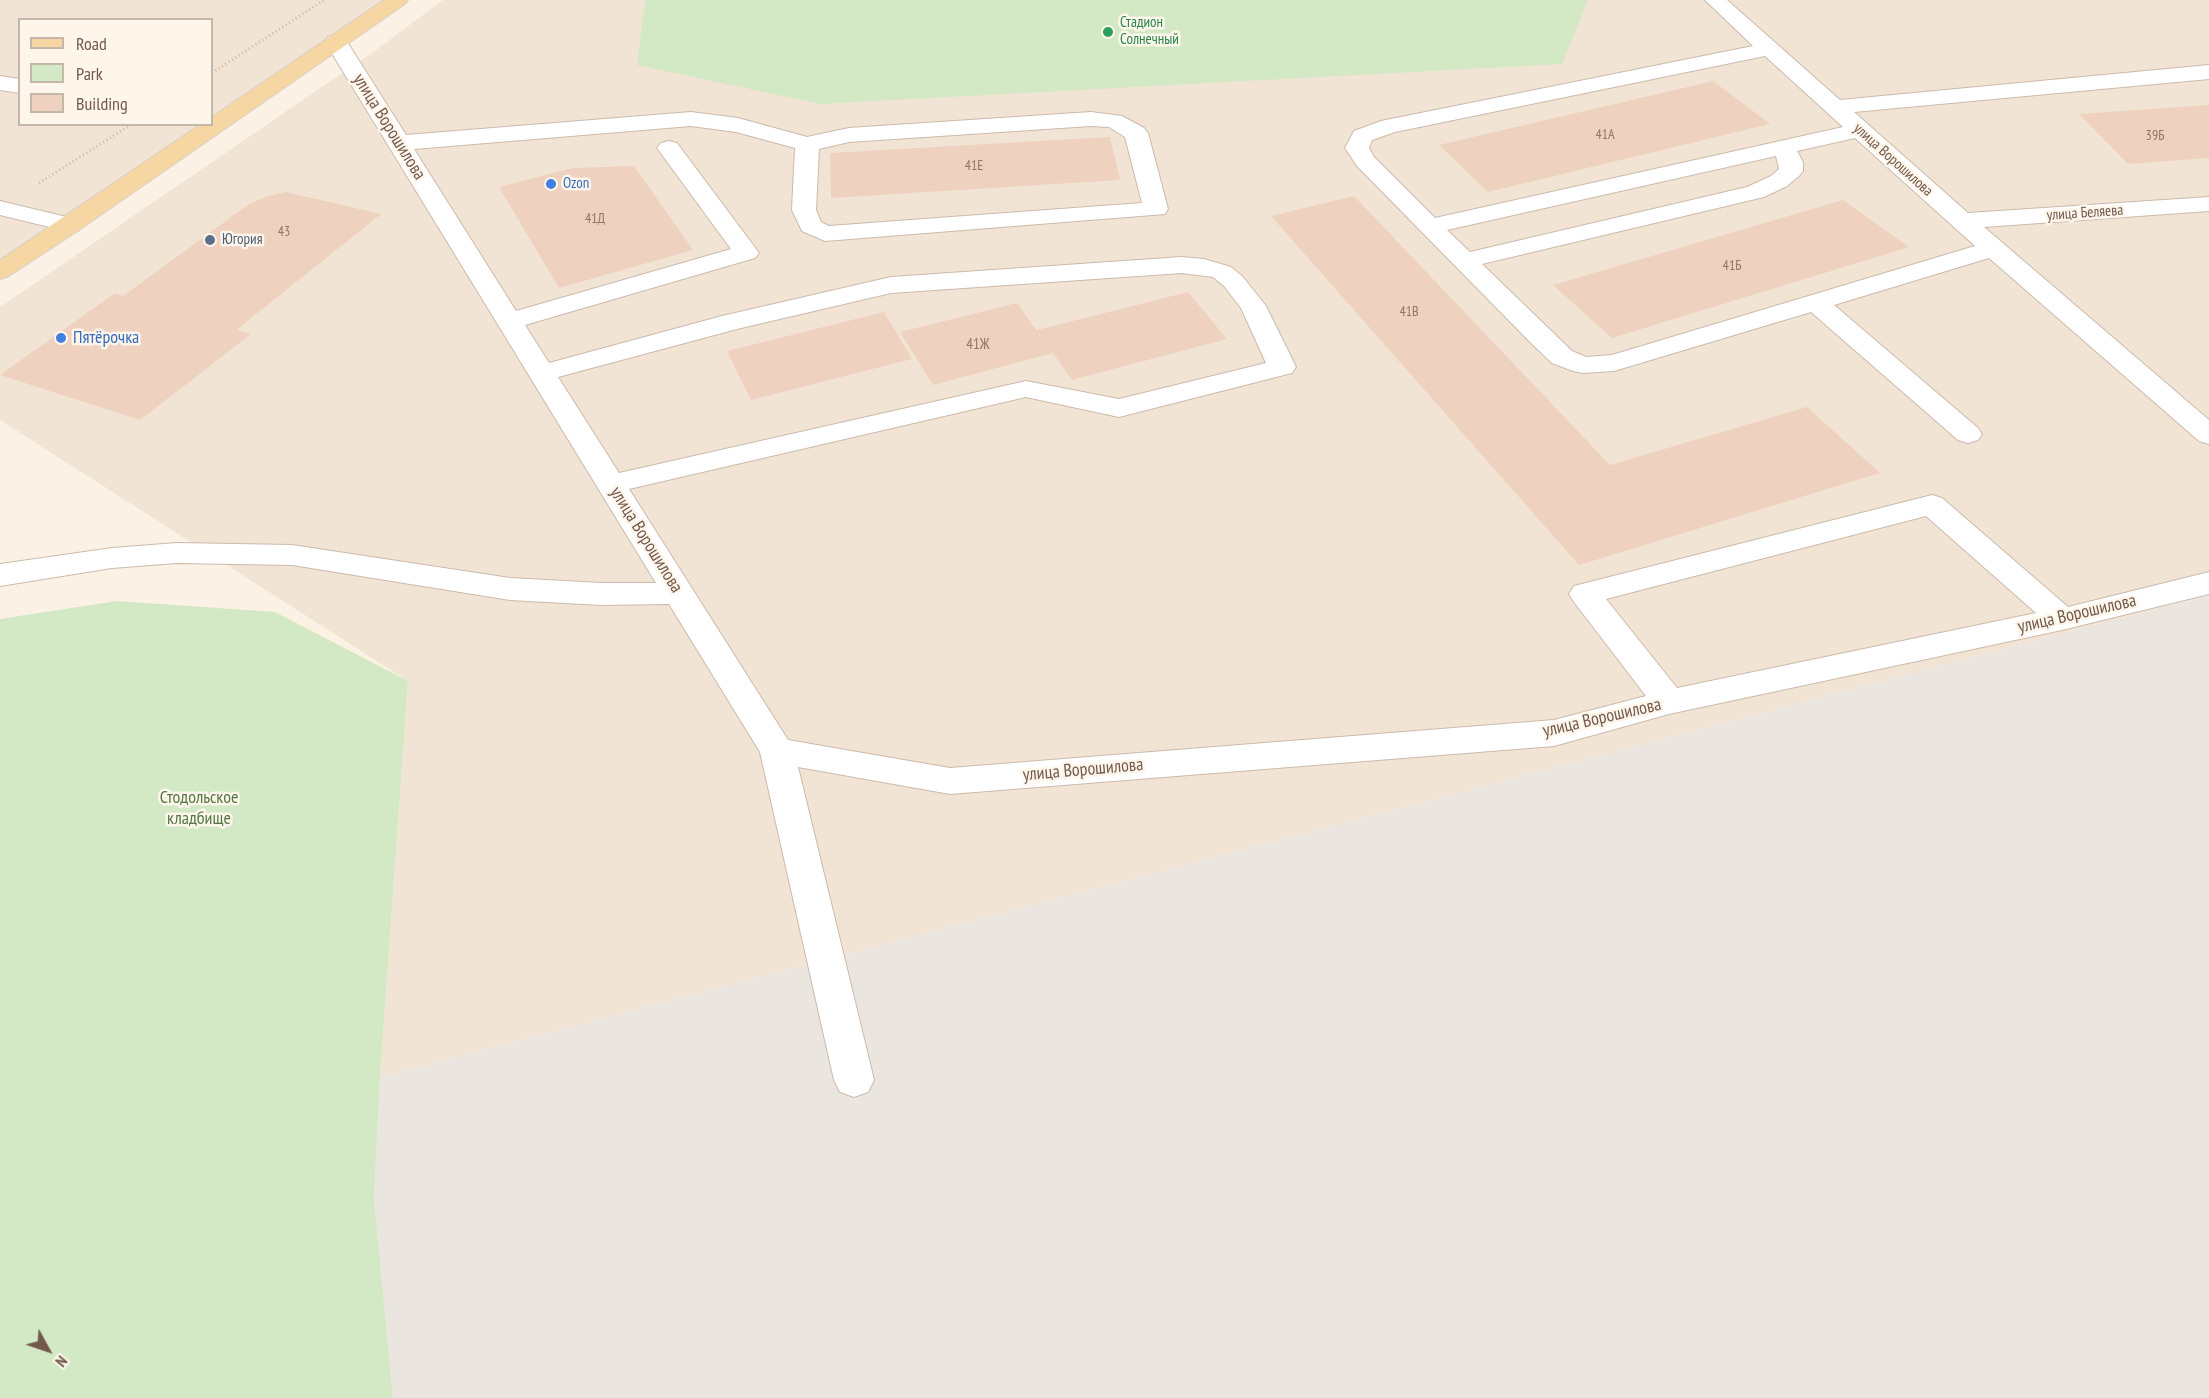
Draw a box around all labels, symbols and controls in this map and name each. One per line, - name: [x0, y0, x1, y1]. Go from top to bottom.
- place label: Стадион Солнечный: [1120, 14, 1179, 49]
- legend: [18, 18, 213, 126]
- marker: Стадион Солнечный: [1101, 25, 1115, 39]
- text: Road: [76, 32, 107, 55]
- text: Park: [76, 62, 103, 85]
- street label: улица Ворошилова: [348, 70, 430, 184]
- text: Building: [76, 92, 128, 115]
- street label: улица Ворошилова: [1850, 120, 1936, 200]
- house number: 41А: [1595, 127, 1615, 143]
- house number: 39Б: [2146, 128, 2164, 144]
- house number: 41Е: [965, 158, 983, 174]
- place label: Ozon: [563, 175, 589, 193]
- marker: Ozon: [544, 177, 558, 191]
- street label: улица Беляева: [2046, 201, 2124, 225]
- house number: 41Д: [585, 211, 605, 227]
- house number: 43: [278, 224, 290, 240]
- place label: Югория: [222, 231, 262, 249]
- marker: Югория: [203, 233, 217, 247]
- house number: 41Б: [1723, 258, 1741, 274]
- house number: 41В: [1399, 304, 1419, 320]
- place label: Пятёрочка: [73, 327, 139, 349]
- marker: Пятёрочка: [54, 331, 68, 345]
- house number: 41Ж: [966, 336, 990, 354]
- street label: улица Ворошилова: [605, 483, 687, 597]
- street label: улица Ворошилова: [2016, 590, 2138, 638]
- street label: улица Ворошилова: [1541, 694, 1663, 742]
- street label: улица Ворошилова: [1022, 754, 1144, 786]
- park label: Стодольское кладбище: [160, 787, 238, 830]
- north arrow: [18, 1320, 78, 1380]
- text: N: [51, 1352, 72, 1371]

